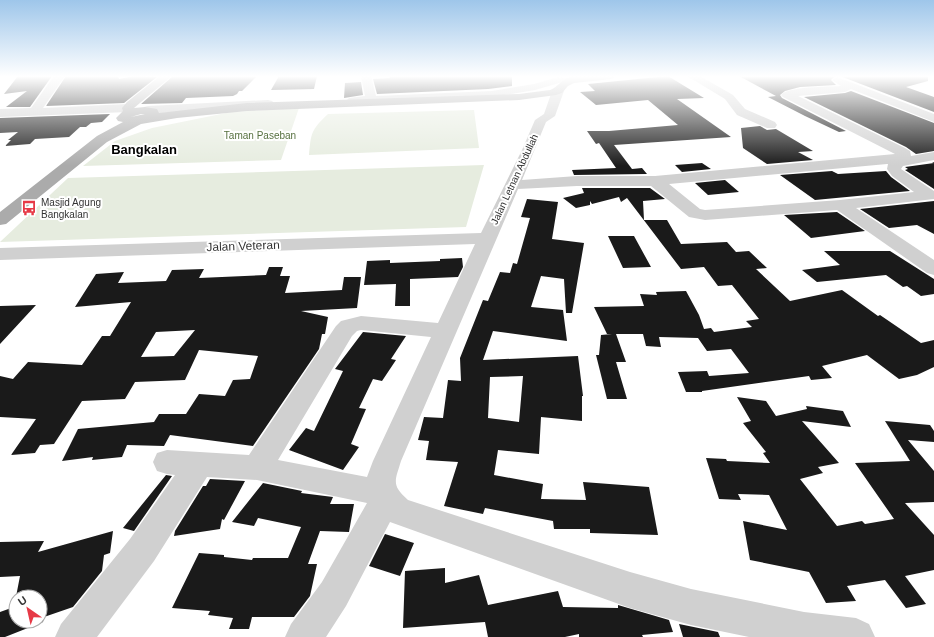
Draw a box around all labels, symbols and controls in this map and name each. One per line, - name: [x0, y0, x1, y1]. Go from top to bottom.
- park label: Taman Paseban: [224, 130, 296, 141]
- street label: Jalan Letnan Abdullah: [489, 132, 540, 226]
- district label: Bangkalan: [111, 142, 177, 157]
- place label: Masjid Agung Bangkalan: [41, 197, 101, 220]
- bus stop icon: Masjid Agung Bangkalan: [20, 199, 38, 217]
- street label: Jalan Veteran: [206, 238, 280, 254]
- north arrow: [8, 589, 48, 629]
- text: U: [16, 593, 29, 608]

